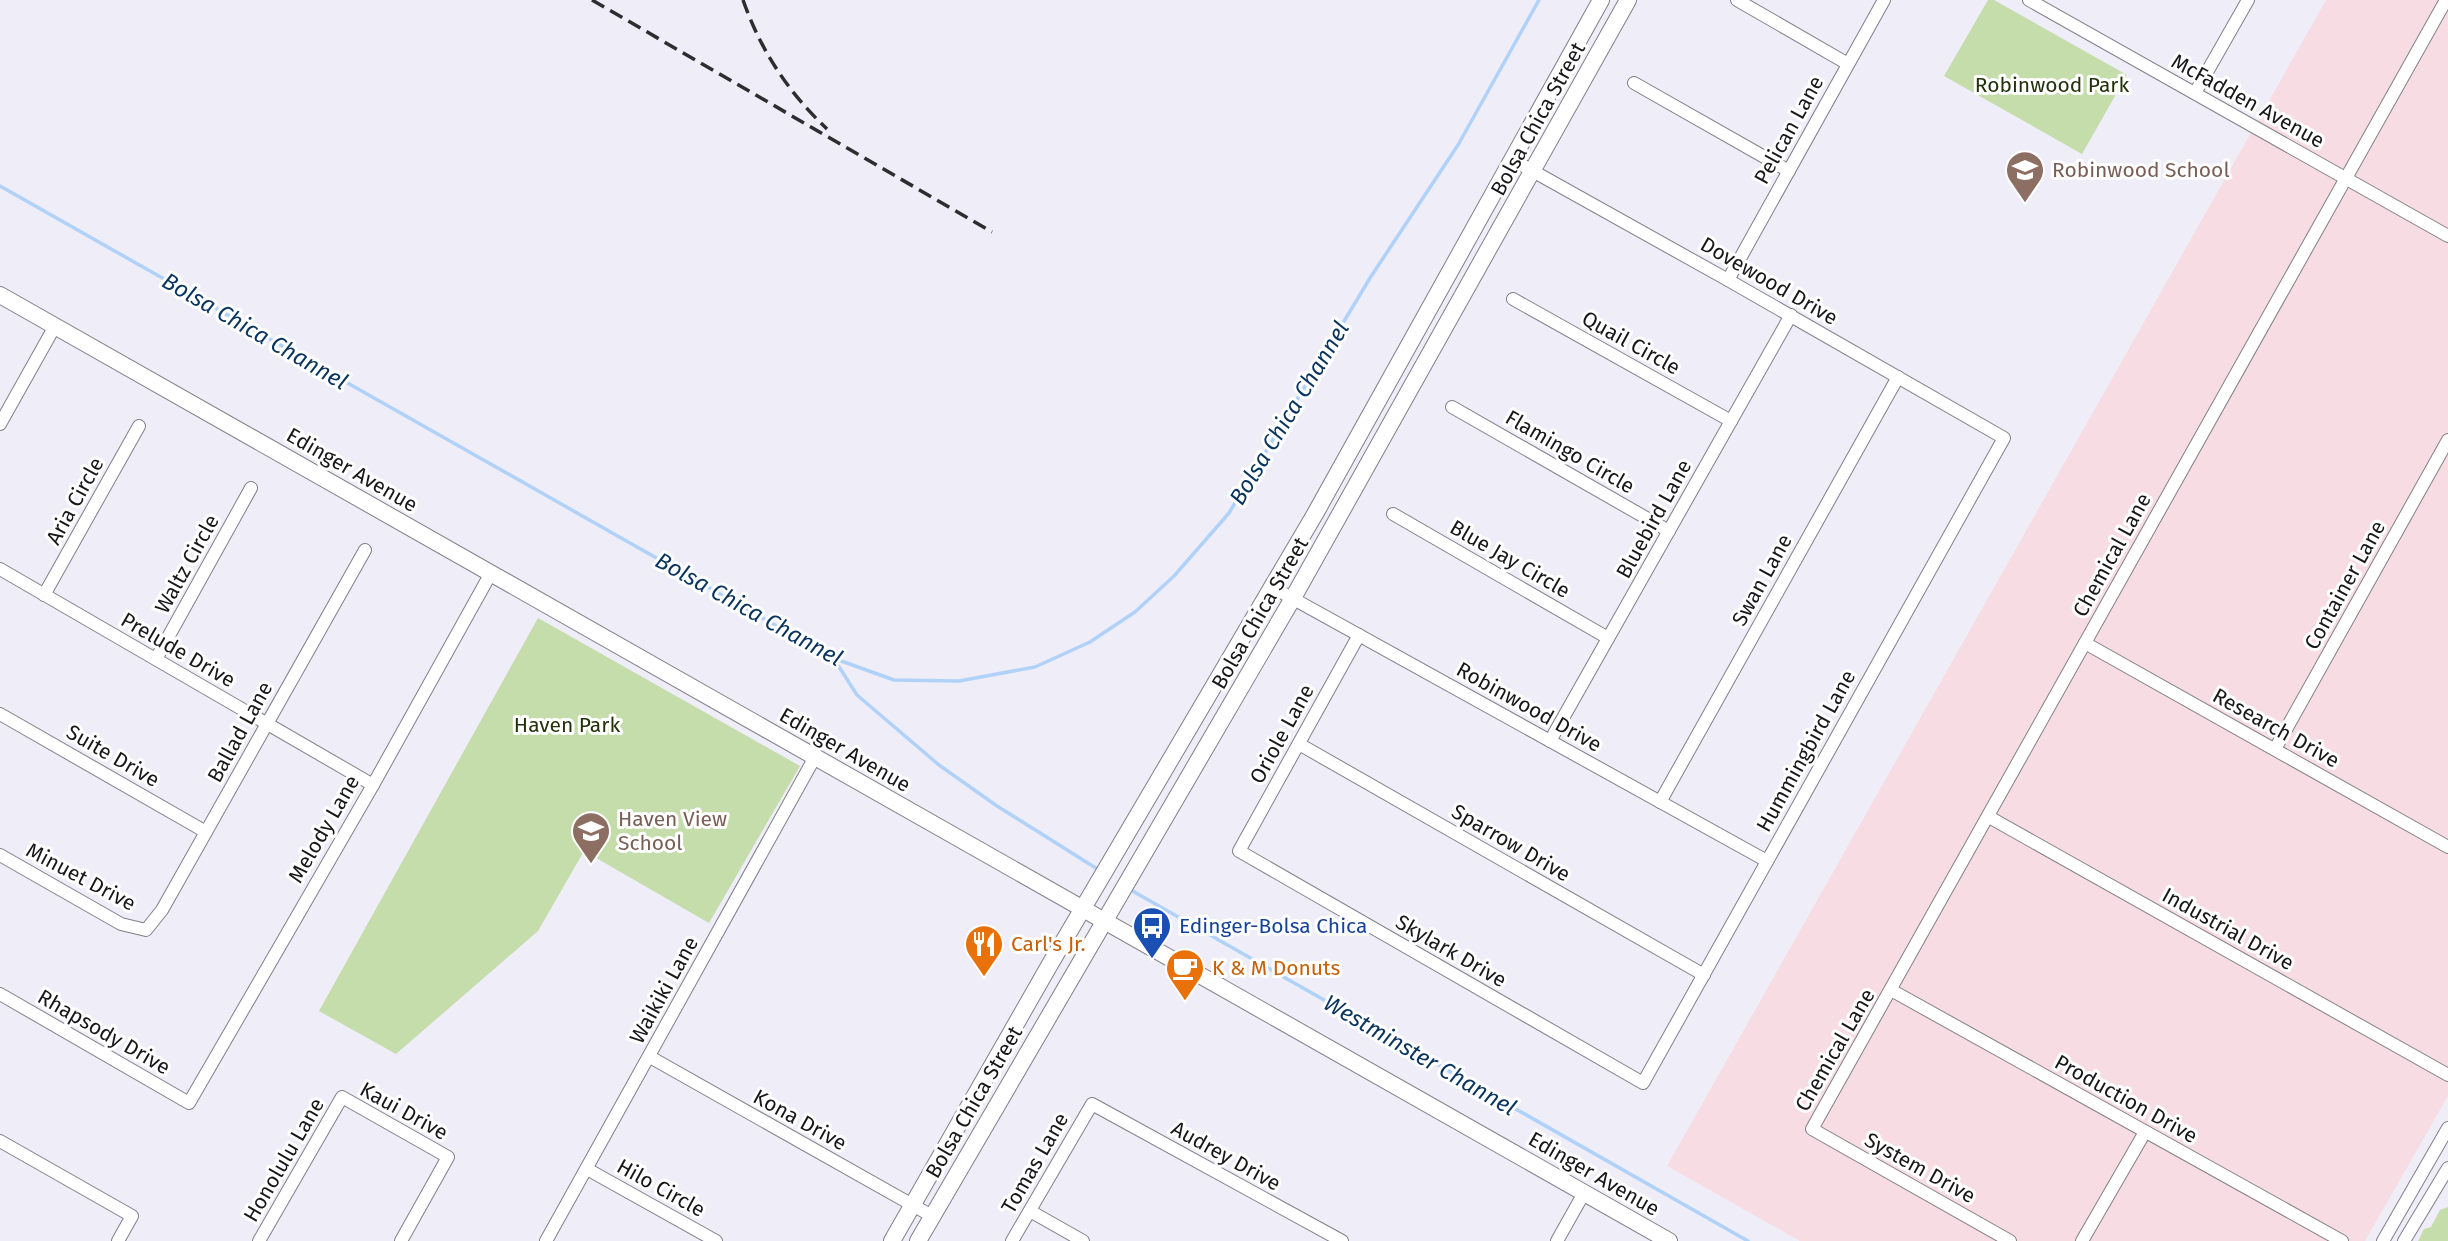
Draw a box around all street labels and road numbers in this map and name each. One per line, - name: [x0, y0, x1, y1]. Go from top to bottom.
- street label: Bolsa Chica Street: [1485, 37, 1591, 200]
- street label: McFadden Avenue: [2167, 48, 2329, 154]
- street label: Pelican Lane: [1749, 71, 1829, 189]
- street label: Dovewood Drive: [1696, 231, 1842, 331]
- street label: Quail Circle: [1577, 305, 1685, 381]
- street label: Flamingo Circle: [1501, 405, 1639, 499]
- street label: Edinger Avenue: [282, 422, 422, 518]
- street label: Aria Circle: [40, 453, 110, 549]
- street label: Bluebird Lane: [1611, 455, 1697, 583]
- street label: Chemical Lane: [2067, 489, 2157, 621]
- street label: Waltz Circle: [149, 510, 225, 618]
- street label: Blue Jay Circle: [1445, 514, 1575, 604]
- street label: Container Lane: [2299, 516, 2391, 654]
- street label: Swan Lane: [1726, 530, 1798, 630]
- street label: Bolsa Chica Street: [1206, 532, 1314, 694]
- street label: Prelude Drive: [116, 607, 240, 693]
- street label: Robinwood Drive: [1452, 656, 1606, 758]
- street label: Hummingbird Lane: [1751, 666, 1861, 836]
- street label: Ballad Lane: [202, 677, 278, 787]
- street label: Oriole Lane: [1244, 680, 1320, 788]
- street label: Research Drive: [2208, 682, 2344, 774]
- street label: Edinger Avenue: [775, 702, 915, 798]
- street label: Suite Drive: [62, 719, 164, 793]
- street label: Melody Lane: [283, 771, 365, 887]
- street label: Sparrow Drive: [1447, 799, 1575, 887]
- street label: Minuet Drive: [22, 837, 140, 917]
- street label: Industrial Drive: [2157, 882, 2299, 976]
- street label: Skylark Drive: [1391, 909, 1511, 993]
- street label: Waikiki Lane: [624, 932, 704, 1048]
- street label: Rhapsody Drive: [33, 984, 175, 1080]
- street label: Chemical Lane: [1789, 984, 1881, 1116]
- street label: Bolsa Chica Street: [920, 1021, 1028, 1183]
- street label: Production Drive: [2050, 1049, 2202, 1149]
- street label: Kaui Drive: [355, 1076, 453, 1146]
- street label: Kona Drive: [749, 1084, 851, 1156]
- street label: Honolulu Lane: [238, 1093, 330, 1227]
- street label: Tomas Lane: [996, 1108, 1074, 1218]
- street label: Audrey Drive: [1167, 1115, 1285, 1197]
- street label: Edinger Avenue: [1524, 1126, 1664, 1222]
- street label: System Drive: [1860, 1127, 1980, 1209]
- street label: Hilo Circle: [612, 1153, 710, 1223]

